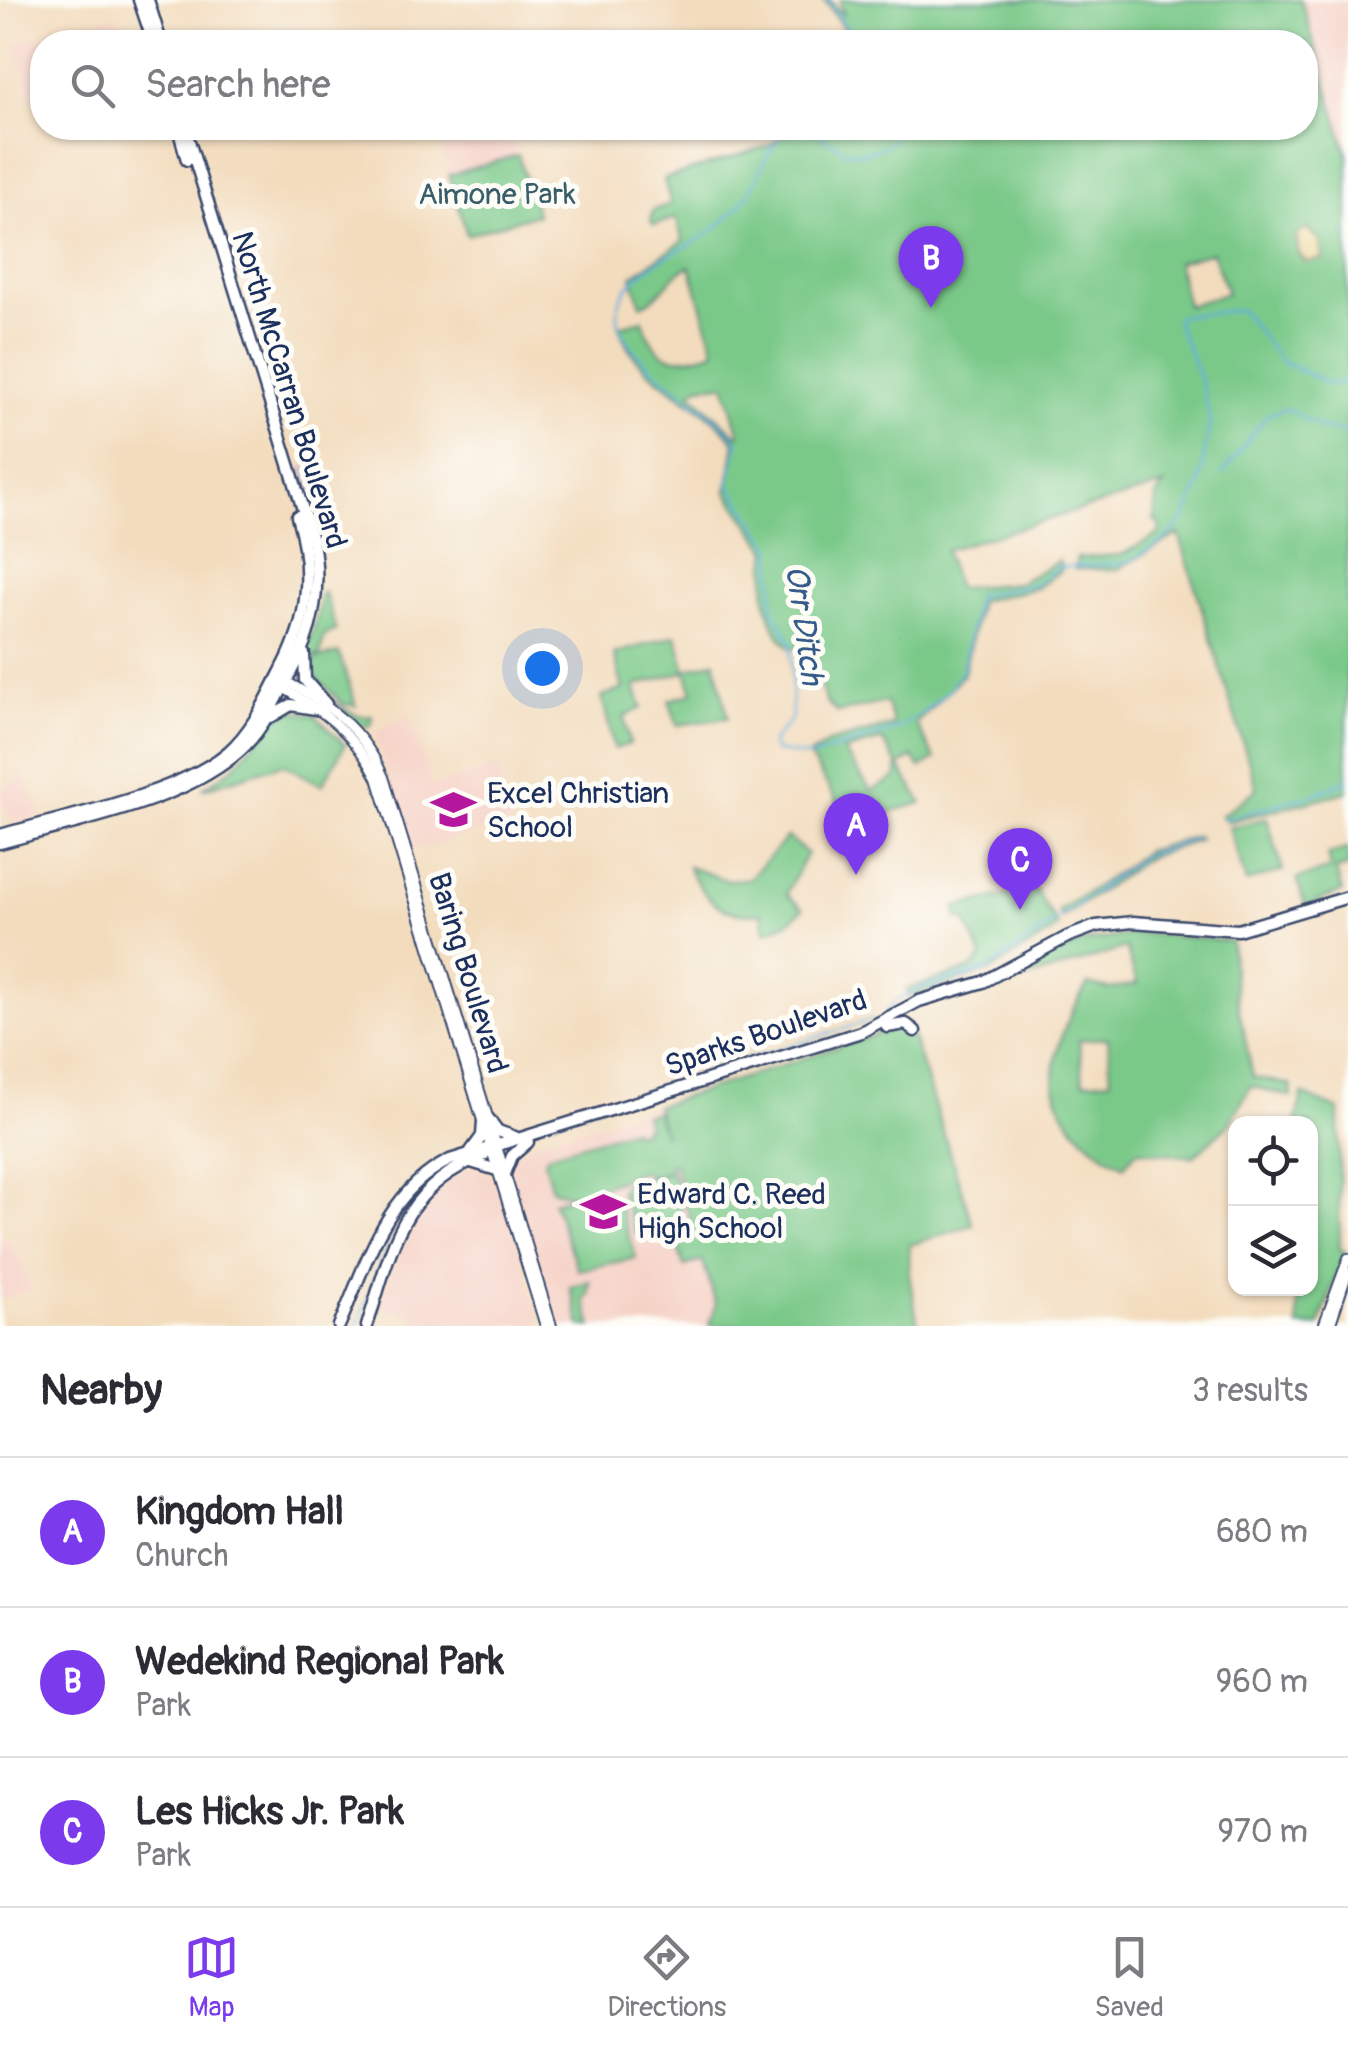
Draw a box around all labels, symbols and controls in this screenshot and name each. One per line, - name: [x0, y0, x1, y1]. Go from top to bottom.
- search box: [30, 30, 1318, 140]
- icon: search: [65, 58, 120, 113]
- text: Search here: [145, 61, 331, 109]
- park label: Aimone Park: [418, 176, 576, 213]
- pin: B: [898, 226, 964, 308]
- street label: North McCarran Boulevard: [223, 227, 355, 553]
- water label: Orr Ditch: [776, 563, 832, 689]
- your location: [517, 643, 568, 694]
- place label: Excel Christian School: [487, 775, 669, 846]
- school or university icon: Excel Christian School: [430, 786, 478, 834]
- pin: A: [824, 792, 888, 875]
- pin: C: [988, 828, 1052, 910]
- street label: Baring Boulevard: [420, 868, 516, 1078]
- street label: Sparks Boulevard: [660, 981, 872, 1085]
- map controls: [1228, 1116, 1318, 1296]
- button: locate: [1228, 1116, 1318, 1206]
- place label: Edward C. Reed High School: [637, 1176, 826, 1247]
- school or university icon: Edward C. Reed High School: [580, 1187, 628, 1235]
- button: layers: [1228, 1206, 1318, 1296]
- text: Nearby: [40, 1365, 162, 1417]
- text: 3 results: [1192, 1371, 1308, 1411]
- text: Kingdom Hall: [135, 1488, 344, 1536]
- text: A: [62, 1512, 83, 1552]
- text: 680 m: [1216, 1512, 1308, 1552]
- text: Church: [135, 1536, 229, 1576]
- text: Wedekind Regional Park: [135, 1638, 504, 1686]
- text: B: [63, 1662, 82, 1702]
- text: 960 m: [1216, 1662, 1308, 1702]
- text: Park: [135, 1686, 191, 1726]
- text: Les Hicks Jr. Park: [135, 1788, 404, 1836]
- text: C: [63, 1812, 82, 1852]
- text: 970 m: [1217, 1812, 1308, 1852]
- text: Park: [135, 1836, 191, 1876]
- tab: Map: [184, 1930, 239, 2025]
- tab: Directions: [607, 1930, 726, 2025]
- tab: Saved: [1094, 1930, 1164, 2025]

